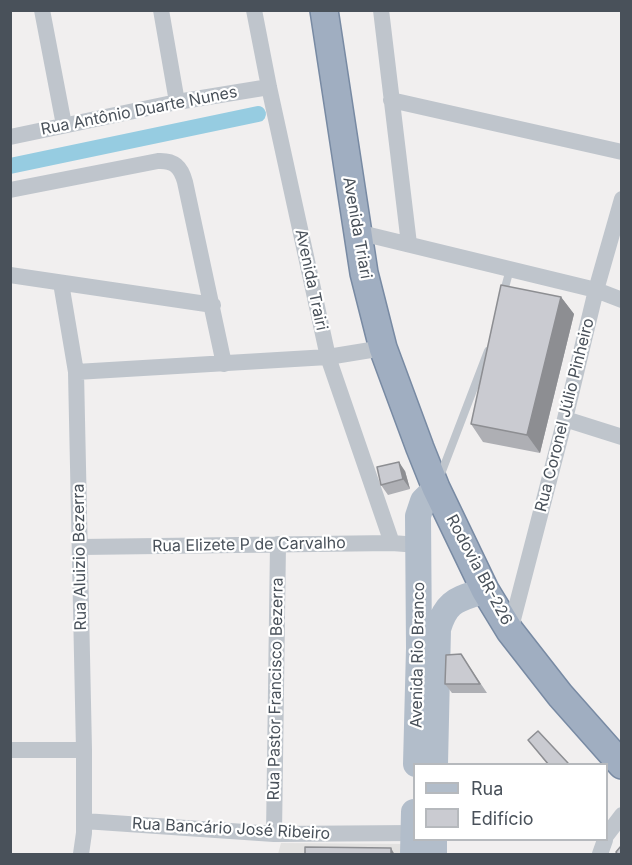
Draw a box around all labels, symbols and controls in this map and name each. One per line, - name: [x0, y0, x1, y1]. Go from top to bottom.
- street label: Rua Antônio Duarte Nunes: [39, 83, 239, 139]
- street label: Avenida Triari: [339, 175, 375, 281]
- street label: Avenida Trairi: [291, 228, 331, 332]
- street label: Rua Coronel Júlio Pinheiro: [532, 316, 598, 514]
- street label: Rua Aluizio Bezerra: [69, 483, 91, 631]
- street label: Rodovia BR-226: [442, 512, 516, 628]
- street label: Rua Elizete P de Carvalho: [152, 534, 346, 556]
- street label: Rua Pastor Francisco Bezerra: [264, 577, 288, 801]
- street label: Avenida Rio Branco: [407, 582, 429, 728]
- legend: [413, 763, 608, 841]
- text: Rua: [471, 778, 503, 799]
- text: Edifício: [471, 808, 534, 829]
- street label: Rua Bancário José Ribeiro: [132, 814, 330, 844]

